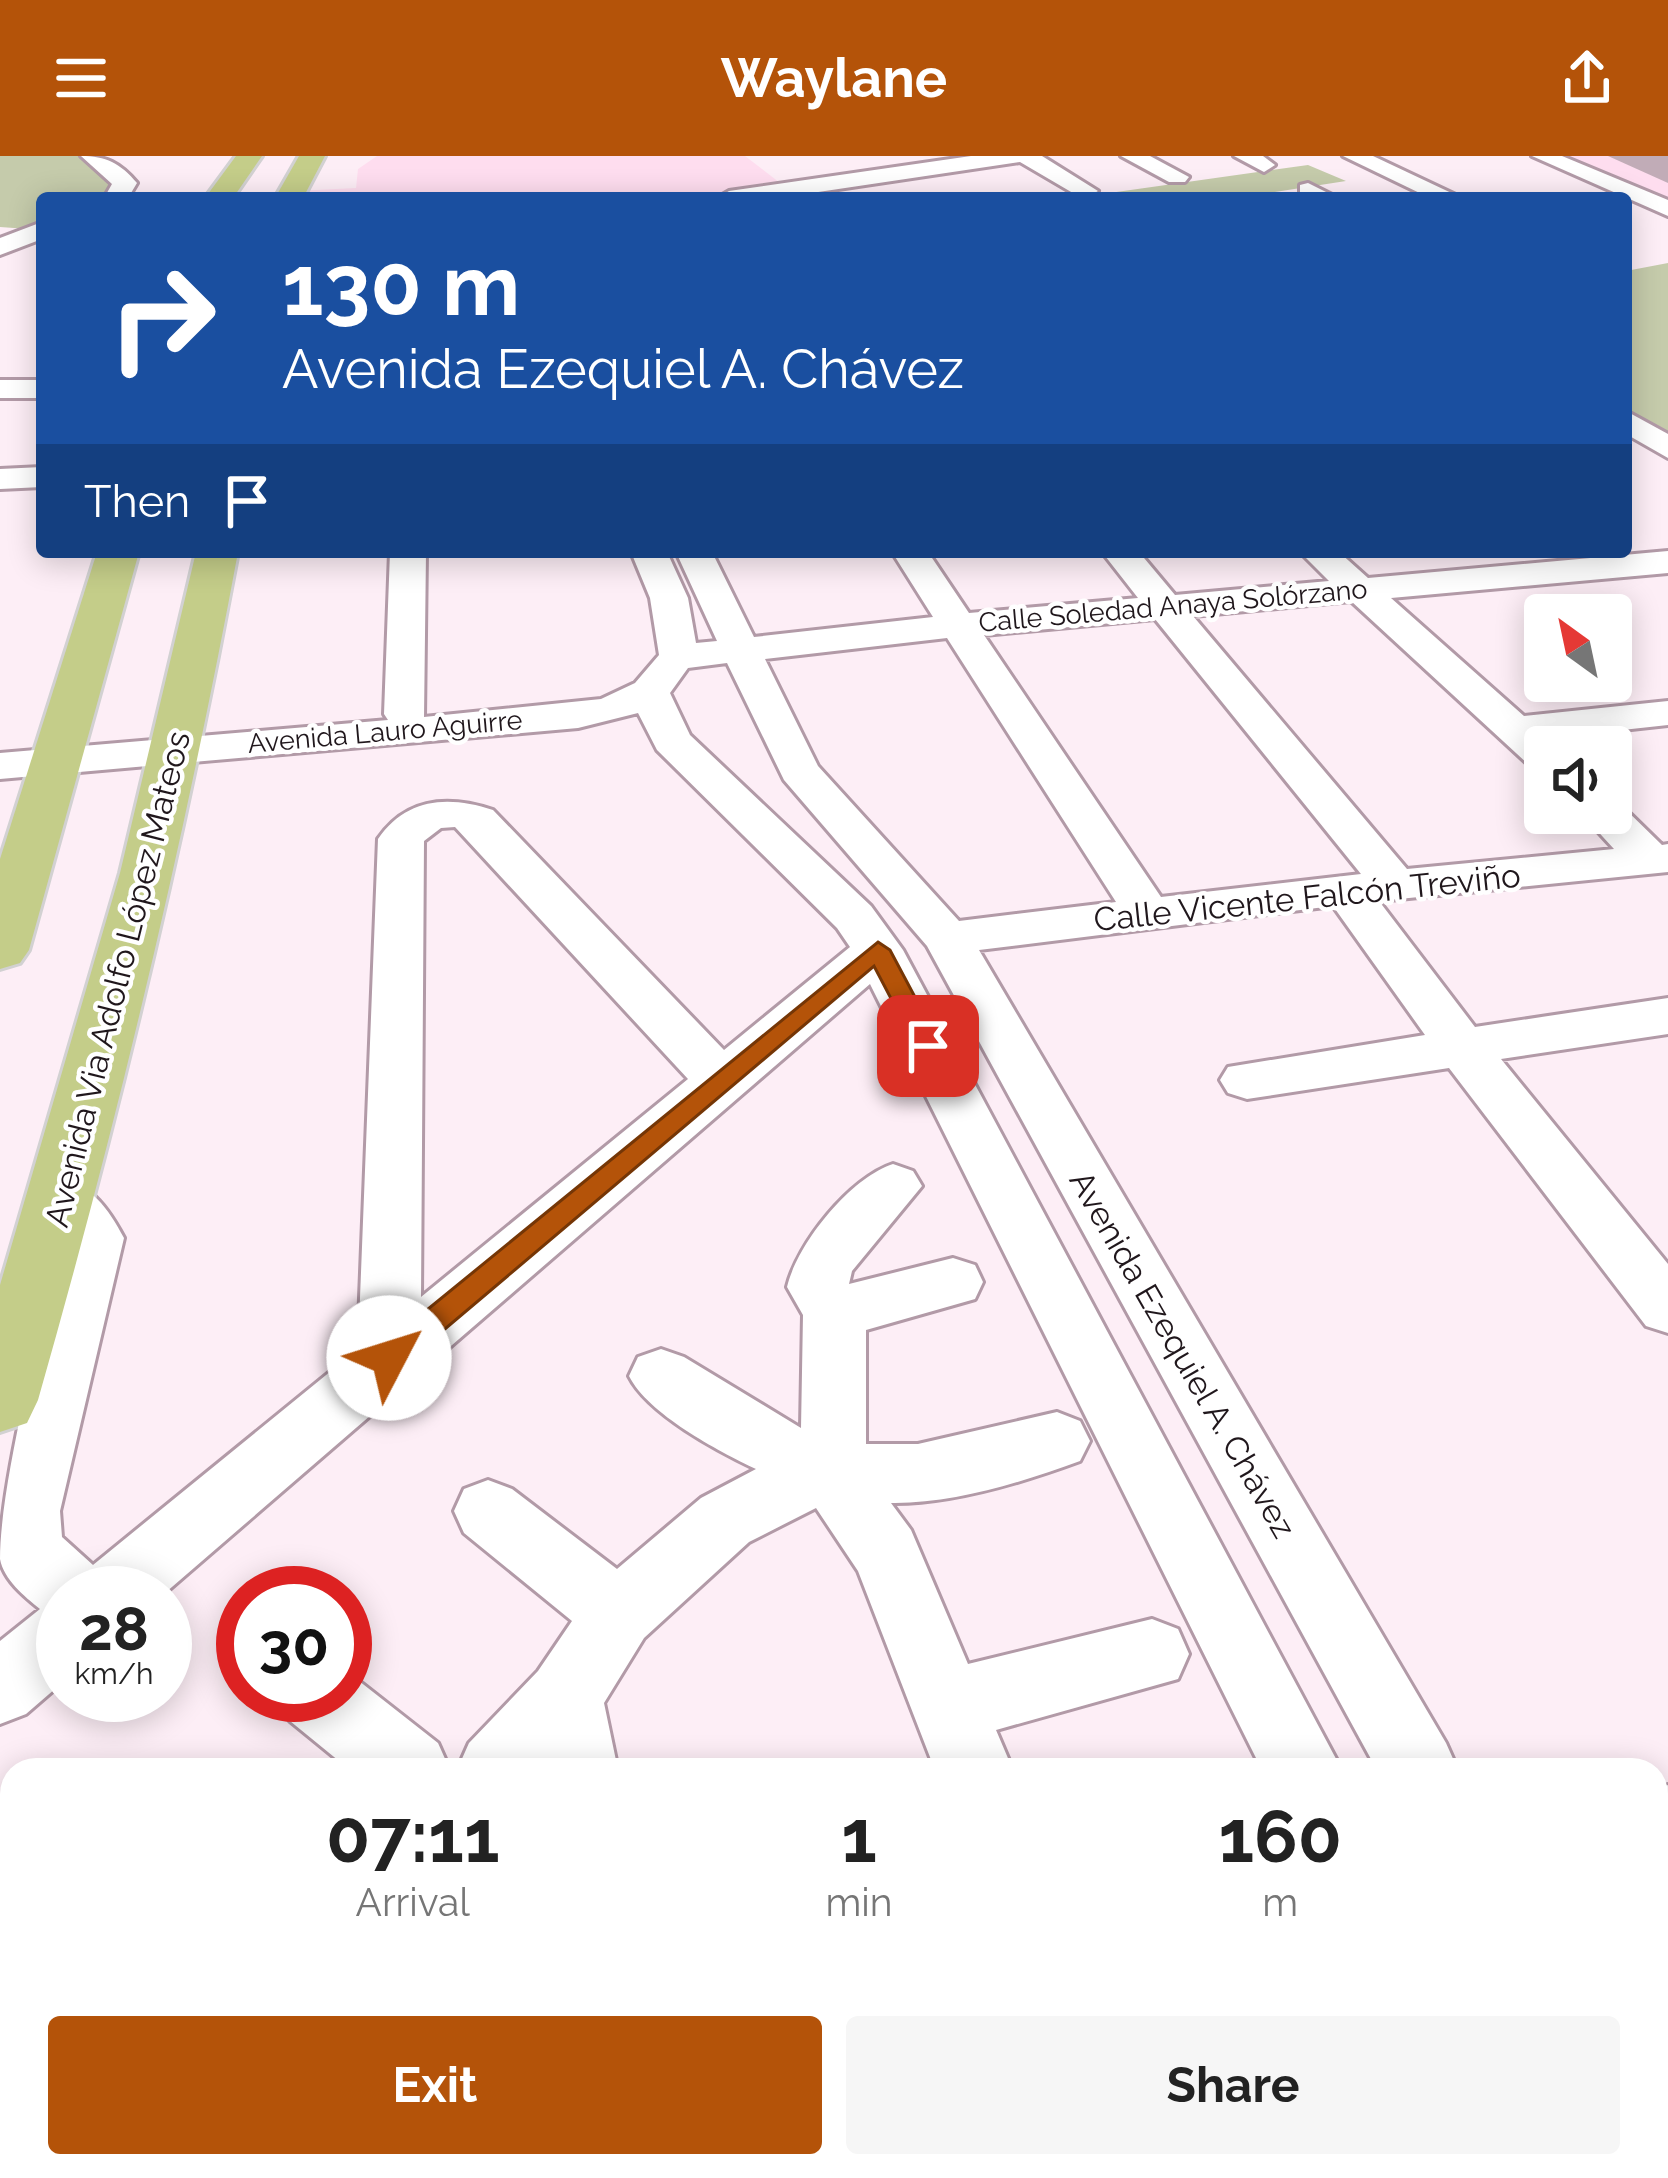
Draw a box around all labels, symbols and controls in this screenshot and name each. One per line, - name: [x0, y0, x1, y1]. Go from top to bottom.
- icon: menu: [48, 45, 114, 111]
- icon: share: [1554, 45, 1620, 111]
- text: Waylane: [721, 46, 947, 110]
- text: 130 m: [282, 236, 520, 335]
- icon: right: [84, 240, 240, 396]
- text: Avenida Ezequiel A. Chávez: [282, 337, 964, 401]
- icon: arrive: [214, 468, 280, 534]
- text: Then: [84, 475, 190, 528]
- street label: Calle Soledad Anaya Solórzano: [977, 573, 1369, 638]
- north arrow: [1524, 594, 1632, 702]
- map controls: [1524, 594, 1632, 834]
- street label: Avenida Lauro Aguirre: [246, 704, 524, 759]
- button: sound: [1524, 726, 1632, 834]
- street label: Avenida Via Adolfo López Mateos: [37, 727, 198, 1231]
- street label: Calle Vicente Falcón Treviño: [1092, 856, 1522, 939]
- pin: [877, 995, 979, 1097]
- icon: arrive: [895, 1013, 961, 1079]
- street label: Avenida Ezequiel A. Chávez: [1061, 1164, 1304, 1544]
- position arrow: [326, 1295, 452, 1421]
- speed limit sign: 30: [216, 1566, 372, 1722]
- text: 28: [79, 1594, 149, 1664]
- text: km/h: [74, 1656, 154, 1691]
- text: 07:11: [326, 1794, 500, 1879]
- text: 1: [841, 1794, 877, 1879]
- text: 160: [1219, 1794, 1342, 1879]
- text: Arrival: [356, 1879, 470, 1925]
- text: min: [825, 1879, 893, 1925]
- text: m: [1262, 1879, 1298, 1925]
- button: Exit: [48, 2016, 822, 2154]
- button: Share: [846, 2016, 1620, 2154]

